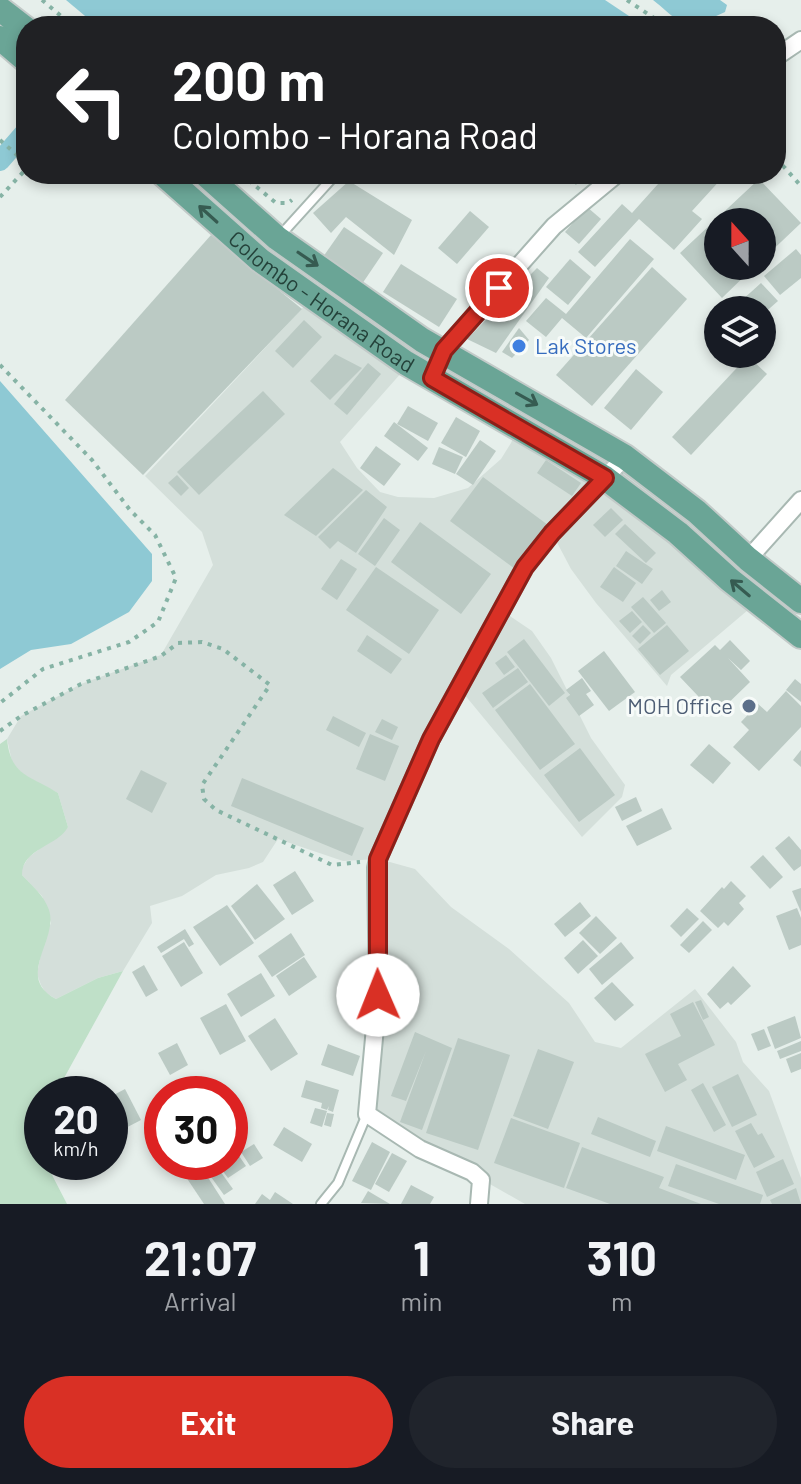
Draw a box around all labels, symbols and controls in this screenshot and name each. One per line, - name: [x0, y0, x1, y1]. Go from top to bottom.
- text: 200 m: [172, 45, 325, 112]
- icon: left: [40, 48, 144, 152]
- text: Colombo - Horana Road: [172, 113, 538, 156]
- one-way arrow: [198, 205, 219, 224]
- north arrow: [704, 208, 776, 280]
- map controls: [704, 208, 776, 368]
- street label: Colombo - Horana Road: [224, 225, 420, 377]
- one-way arrow: [297, 251, 319, 267]
- pin: [465, 254, 533, 322]
- icon: arrive: [477, 266, 521, 310]
- button: layers: [704, 296, 776, 368]
- place label: Lak Stores: [535, 332, 637, 358]
- marker: Lak Stores: [510, 337, 528, 355]
- one-way arrow: [515, 392, 538, 408]
- one-way arrow: [730, 579, 751, 597]
- place label: MOH Office: [627, 692, 733, 718]
- marker: MOH Office: [740, 697, 758, 715]
- position arrow: [336, 953, 420, 1037]
- speed limit sign: 30: [144, 1076, 248, 1180]
- text: 20: [53, 1094, 99, 1142]
- text: km/h: [53, 1136, 99, 1160]
- text: 21:07: [144, 1228, 256, 1286]
- text: 1: [413, 1228, 430, 1286]
- text: 310: [587, 1228, 657, 1286]
- text: Arrival: [164, 1285, 237, 1316]
- text: min: [400, 1285, 443, 1316]
- text: m: [611, 1285, 633, 1316]
- button: Exit: [24, 1376, 393, 1468]
- button: Share: [409, 1376, 777, 1468]

